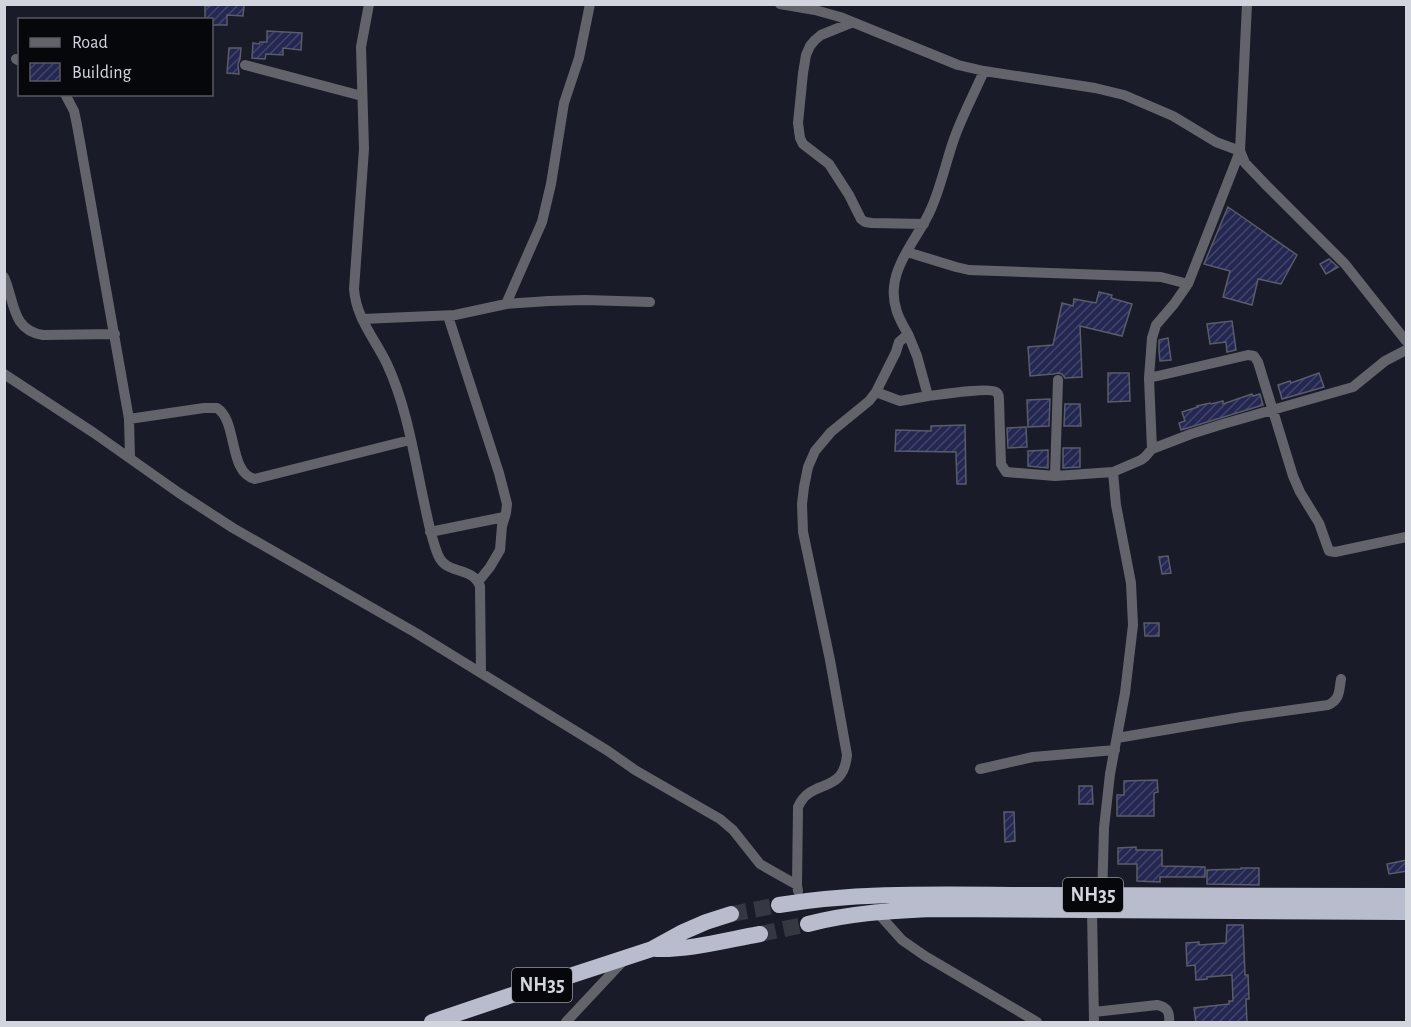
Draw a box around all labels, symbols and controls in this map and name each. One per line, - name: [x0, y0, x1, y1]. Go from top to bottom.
- legend: [18, 18, 213, 96]
- text: Road: [72, 34, 108, 52]
- text: Building: [72, 64, 132, 82]
- road number: NH35: [1063, 878, 1123, 912]
- road number: NH35: [512, 968, 572, 1002]

